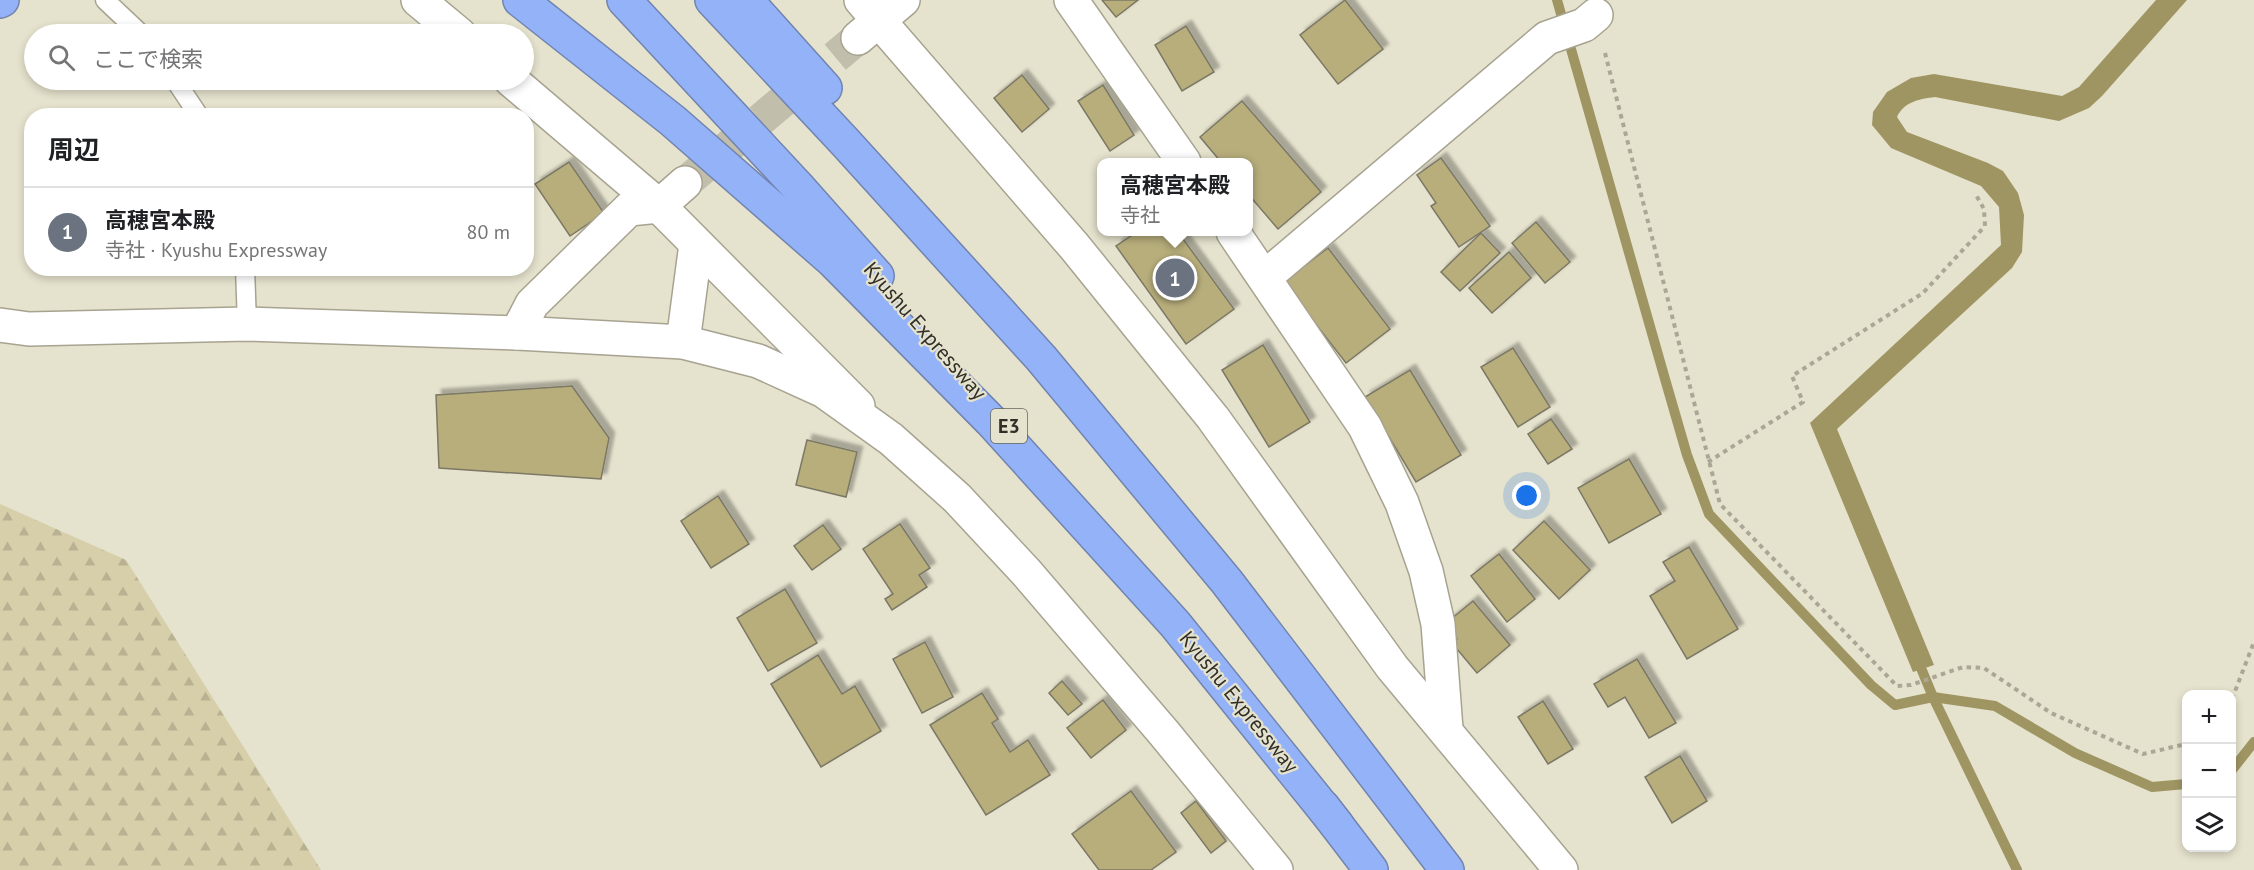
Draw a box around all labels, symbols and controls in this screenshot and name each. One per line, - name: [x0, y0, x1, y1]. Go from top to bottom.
- search box: [24, 24, 534, 90]
- icon: search: [45, 41, 78, 74]
- text: ここで検索: [93, 45, 203, 73]
- text: 周辺: [48, 133, 100, 166]
- popup: [1097, 158, 1253, 236]
- text: 高穂宮本殿: [1120, 171, 1230, 199]
- text: 寺社: [1120, 202, 1160, 228]
- text: 高穂宮本殿: [105, 206, 215, 234]
- text: 1: [62, 219, 73, 245]
- text: 80 m: [467, 219, 510, 245]
- text: 寺社 · Kyushu Expressway: [105, 237, 327, 263]
- street label: Kyushu Expressway: [858, 256, 993, 406]
- pin: 1: [1156, 256, 1194, 300]
- road number: E3: [991, 409, 1027, 443]
- your location: [1512, 481, 1541, 510]
- street label: Kyushu Expressway: [1174, 625, 1305, 778]
- map controls: [2182, 690, 2236, 852]
- button: +: [2182, 690, 2236, 744]
- button: −: [2182, 744, 2236, 798]
- button: layers: [2182, 798, 2236, 852]

